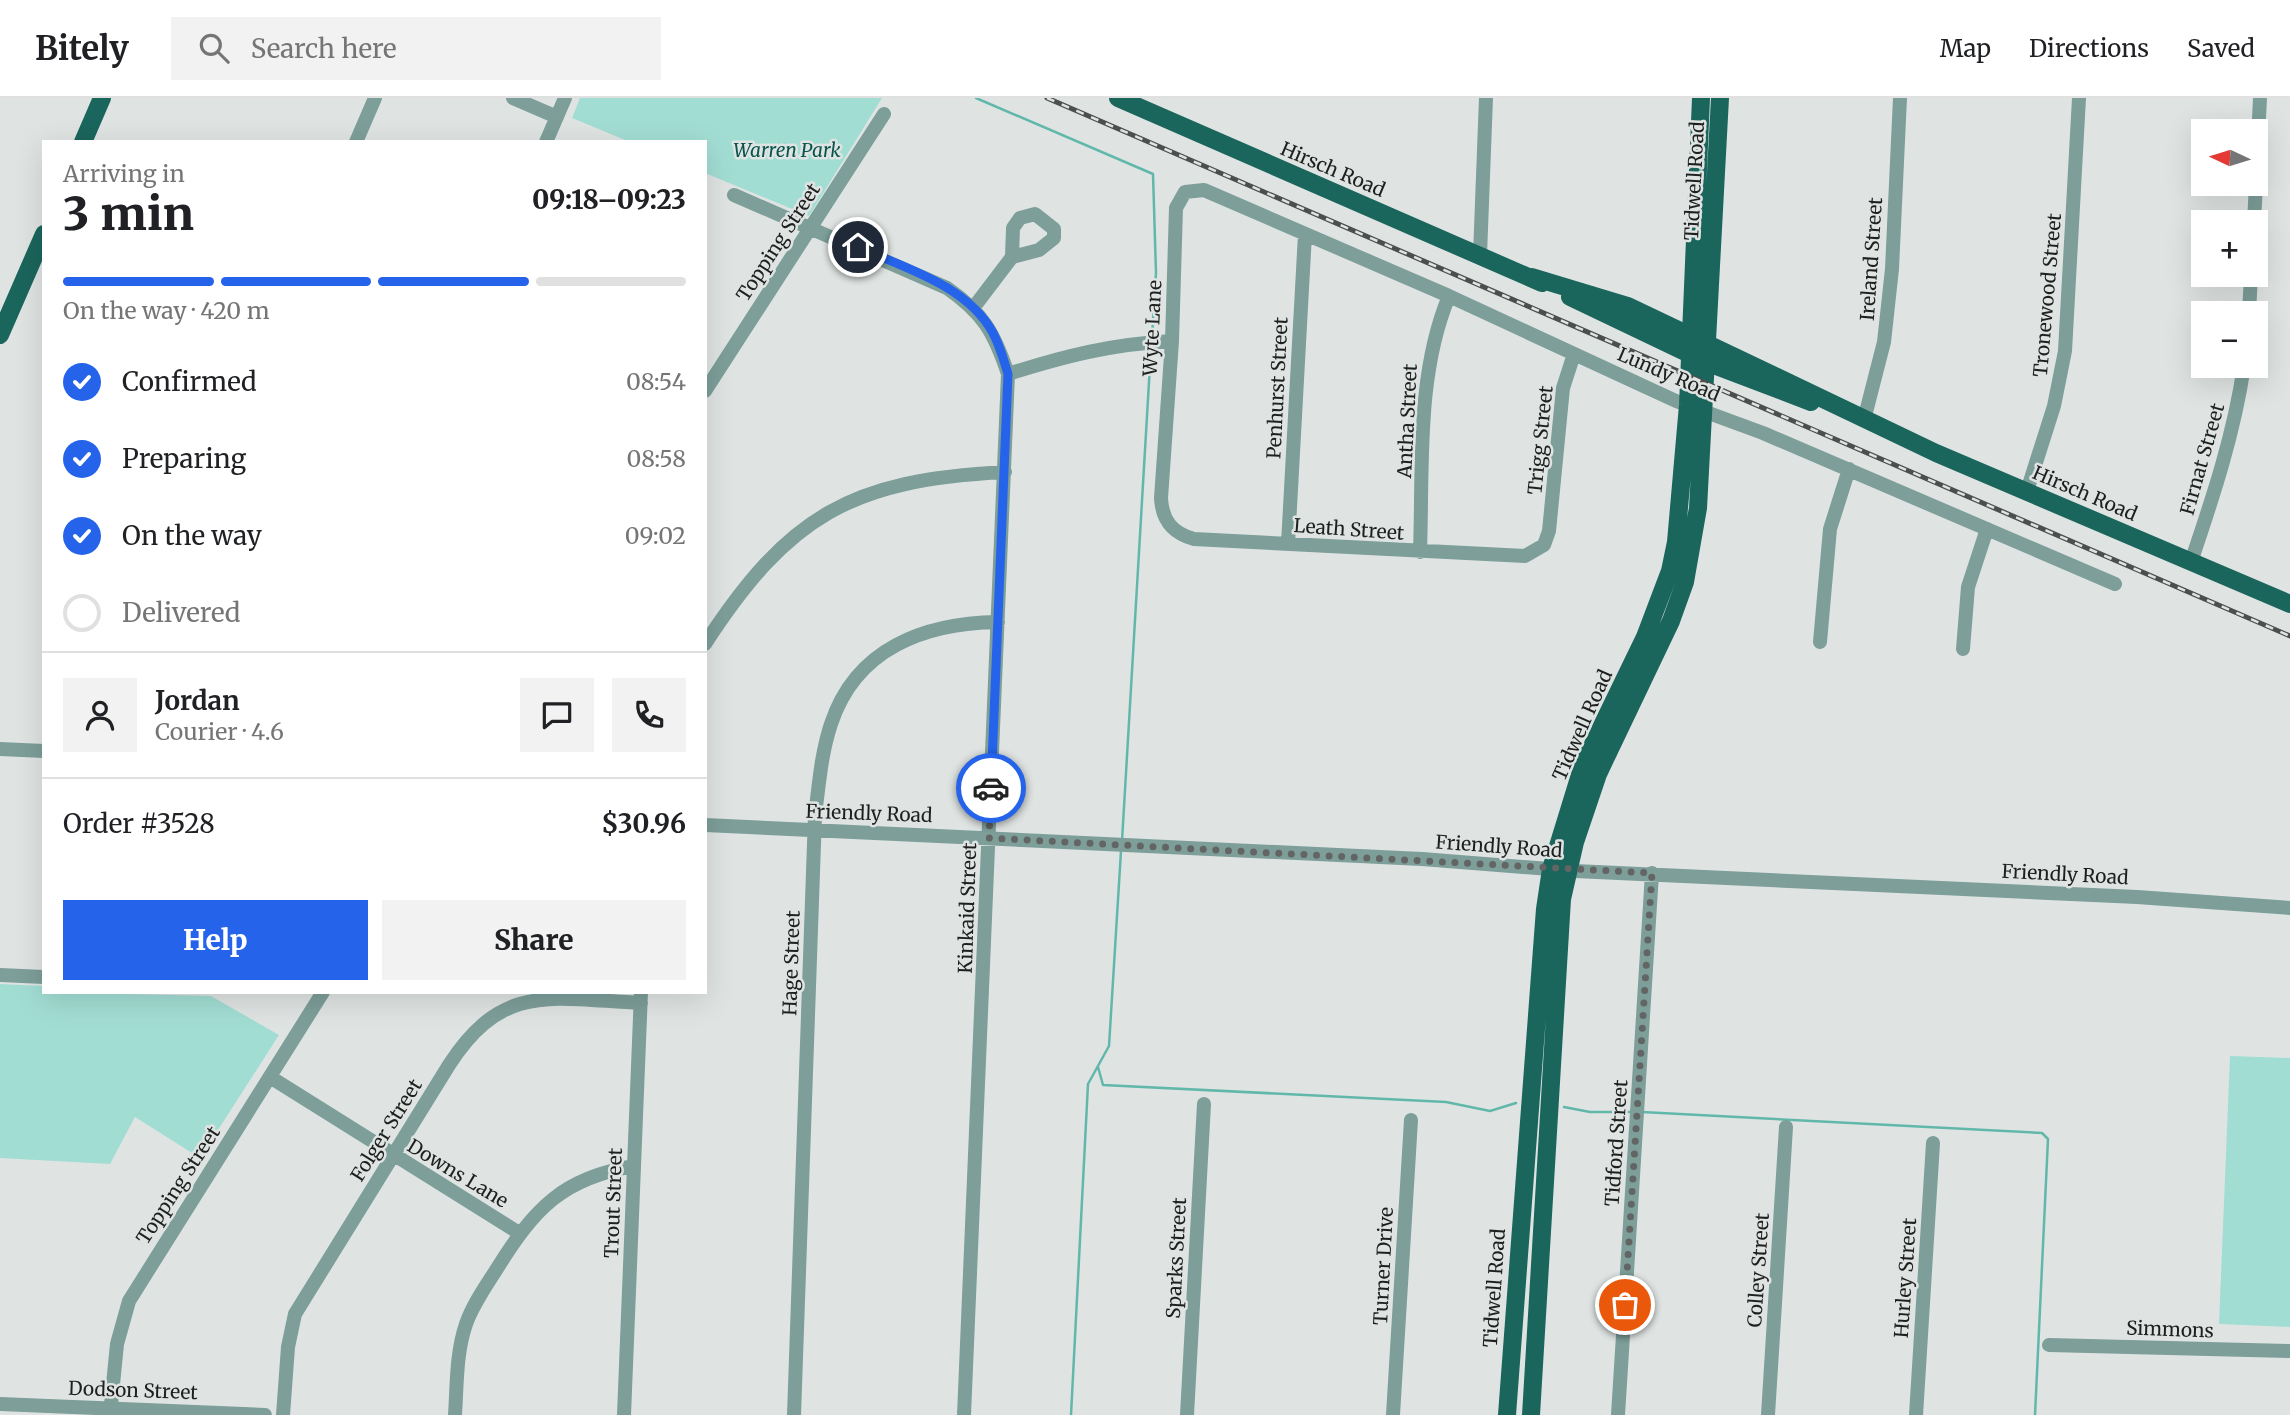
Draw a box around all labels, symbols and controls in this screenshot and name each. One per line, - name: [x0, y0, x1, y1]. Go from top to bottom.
- search box: [171, 17, 661, 80]
- text: Bitely: [35, 28, 129, 69]
- icon: search: [195, 29, 233, 67]
- text: Search here: [251, 32, 397, 65]
- text: Map: [1940, 33, 1991, 64]
- text: Directions: [2029, 33, 2149, 64]
- text: Saved: [2187, 33, 2255, 64]
- north arrow: [2191, 119, 2268, 196]
- map controls: [2191, 119, 2268, 378]
- street label: Tidwell Road: [1679, 121, 1709, 241]
- street label: Hirsch Road: [1277, 136, 1389, 202]
- park label: Warren Park: [733, 138, 841, 162]
- text: Arriving in: [63, 159, 185, 188]
- street label: Topping Street: [731, 178, 825, 306]
- text: 09:18–09:23: [532, 183, 686, 216]
- text: 3 min: [63, 185, 194, 243]
- street label: Ireland Street: [1855, 196, 1887, 322]
- button: +: [2191, 210, 2268, 287]
- street label: Tronewood Street: [2028, 212, 2066, 378]
- pin: [828, 217, 888, 277]
- icon: home: [839, 228, 877, 266]
- street label: Wyte Lane: [1137, 279, 1167, 378]
- text: On the way · 420 m: [63, 296, 269, 325]
- button: −: [2191, 301, 2268, 378]
- street label: Penhurst Street: [1261, 316, 1293, 460]
- street label: Lundy Road: [1614, 342, 1724, 406]
- icon: check: [63, 363, 101, 401]
- street label: Antha Street: [1392, 363, 1422, 480]
- text: Confirmed: [122, 365, 257, 398]
- text: 08:54: [626, 367, 686, 396]
- street label: Trigg Street: [1522, 384, 1558, 496]
- street label: Firnat Street: [2175, 400, 2230, 518]
- icon: check: [63, 440, 101, 478]
- text: Preparing: [122, 442, 246, 475]
- text: 08:58: [627, 444, 686, 473]
- street label: Hirsch Road: [2029, 460, 2141, 526]
- street label: Leath Street: [1293, 513, 1406, 545]
- icon: check: [63, 517, 101, 555]
- text: On the way: [122, 519, 262, 552]
- text: 09:02: [625, 521, 686, 550]
- text: Delivered: [122, 596, 241, 629]
- street label: Tidwell Road: [1547, 666, 1617, 784]
- button: person: [63, 678, 137, 752]
- button: chat: [520, 678, 594, 752]
- button: phone: [612, 678, 686, 752]
- text: Jordan: [155, 684, 240, 717]
- text: Courier · 4.6: [155, 717, 284, 746]
- courier: [956, 753, 1026, 823]
- icon: car: [972, 769, 1010, 807]
- street label: Friendly Road: [805, 799, 933, 827]
- text: Order #3528: [63, 807, 215, 840]
- text: $30.96: [601, 807, 686, 840]
- street label: Friendly Road: [1435, 830, 1563, 862]
- street label: Kinkaid Street: [953, 842, 981, 974]
- street label: Friendly Road: [2001, 859, 2129, 889]
- button: Help: [63, 900, 368, 980]
- button: Share: [382, 900, 686, 980]
- street label: Hage Street: [777, 909, 805, 1016]
- street label: Folger Street: [345, 1074, 427, 1186]
- street label: Tidford Street: [1600, 1078, 1632, 1207]
- street label: Topping Street: [131, 1121, 225, 1249]
- street label: Downs Lane: [403, 1133, 513, 1213]
- street label: Trout Street: [599, 1147, 627, 1258]
- street label: Sparks Street: [1161, 1196, 1191, 1319]
- street label: Turner Drive: [1368, 1206, 1398, 1326]
- street label: Colley Street: [1742, 1211, 1774, 1328]
- street label: Hurley Street: [1889, 1217, 1921, 1339]
- street label: Tidwell Road: [1478, 1228, 1510, 1348]
- pin: [1595, 1275, 1655, 1335]
- icon: bag: [1606, 1286, 1644, 1324]
- street label: Simmons: [2126, 1315, 2214, 1343]
- street label: Dodson Street: [68, 1376, 199, 1404]

